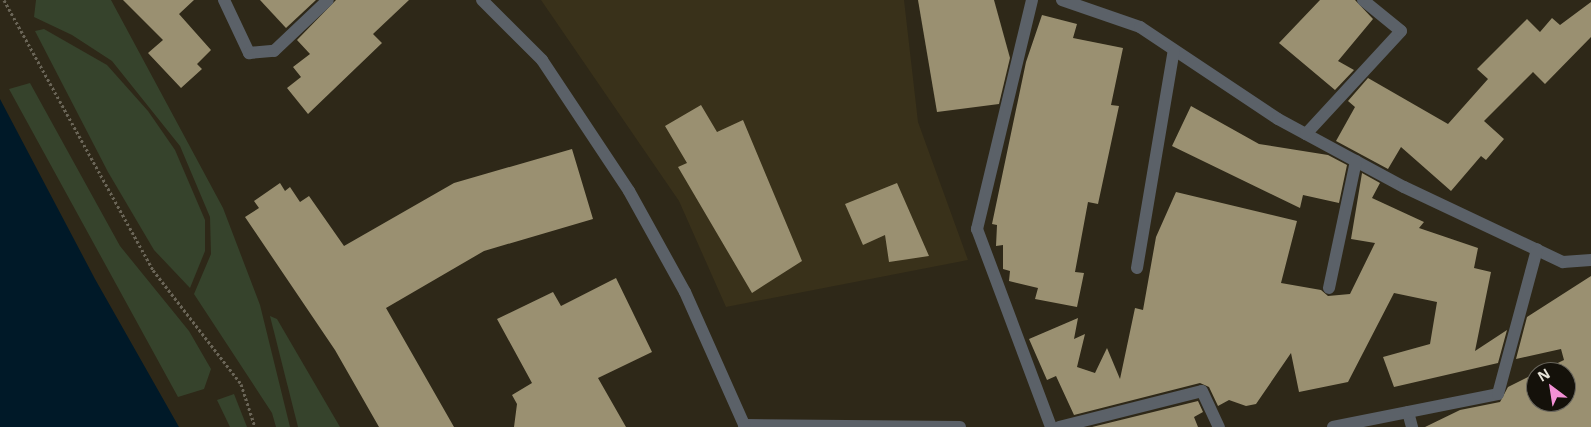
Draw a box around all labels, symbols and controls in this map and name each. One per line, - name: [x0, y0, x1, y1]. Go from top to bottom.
- north arrow: [1526, 362, 1576, 412]
- text: N: [1534, 363, 1553, 386]

